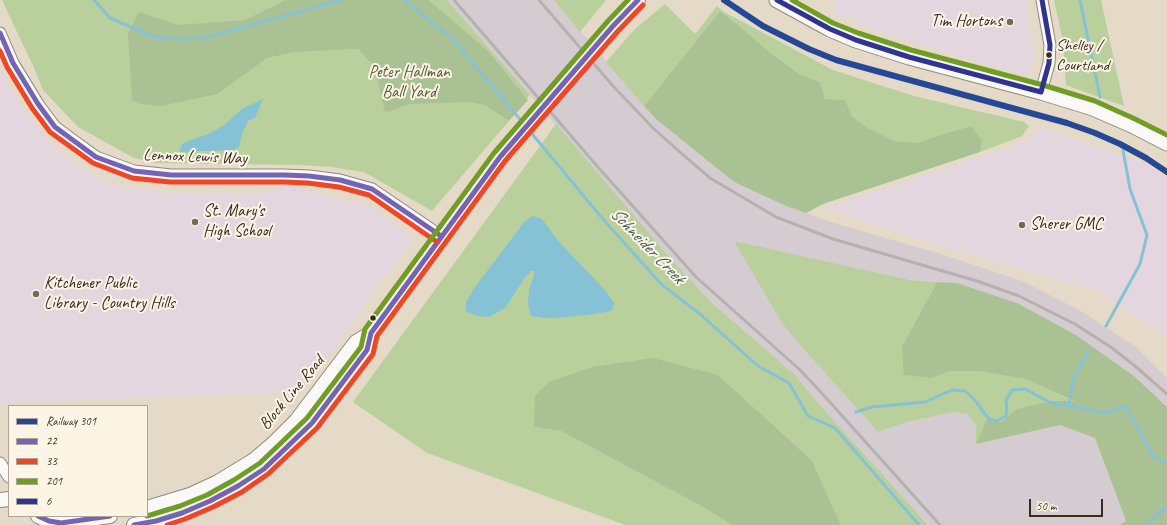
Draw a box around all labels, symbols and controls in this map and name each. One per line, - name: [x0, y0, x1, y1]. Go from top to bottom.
- place label: Tim Hortons: [931, 12, 1002, 32]
- marker: Tim Hortons: [1005, 17, 1015, 27]
- place label: Shelley / Courtland: [1056, 36, 1109, 74]
- marker: Shelley / Courtland: [1044, 50, 1054, 60]
- park label: Peter Hallman Ball Yard: [368, 63, 450, 103]
- street label: Lennox Lewis Way: [143, 145, 247, 169]
- place label: St. Mary's High School: [203, 202, 270, 242]
- water label: Schneider Creek: [605, 204, 689, 288]
- place label: Sherer GMC: [1030, 215, 1102, 235]
- marker: St. Mary's High School: [190, 217, 200, 227]
- marker: Sherer GMC: [1017, 220, 1027, 230]
- place label: Kitchener Public Library - Country Hills: [44, 274, 175, 314]
- marker: Kitchener Public Library - Country Hills: [31, 289, 41, 299]
- unlabelled marker: [368, 313, 378, 323]
- street label: Block Line Road: [255, 352, 329, 434]
- legend: [8, 405, 148, 517]
- text: Railway 301: [46, 413, 96, 429]
- text: 22: [46, 433, 57, 449]
- text: 33: [46, 453, 57, 469]
- text: 201: [46, 473, 62, 489]
- scale bar: [1031, 491, 1105, 517]
- text: 6: [46, 493, 51, 509]
- text: 50 m: [1036, 498, 1056, 514]

